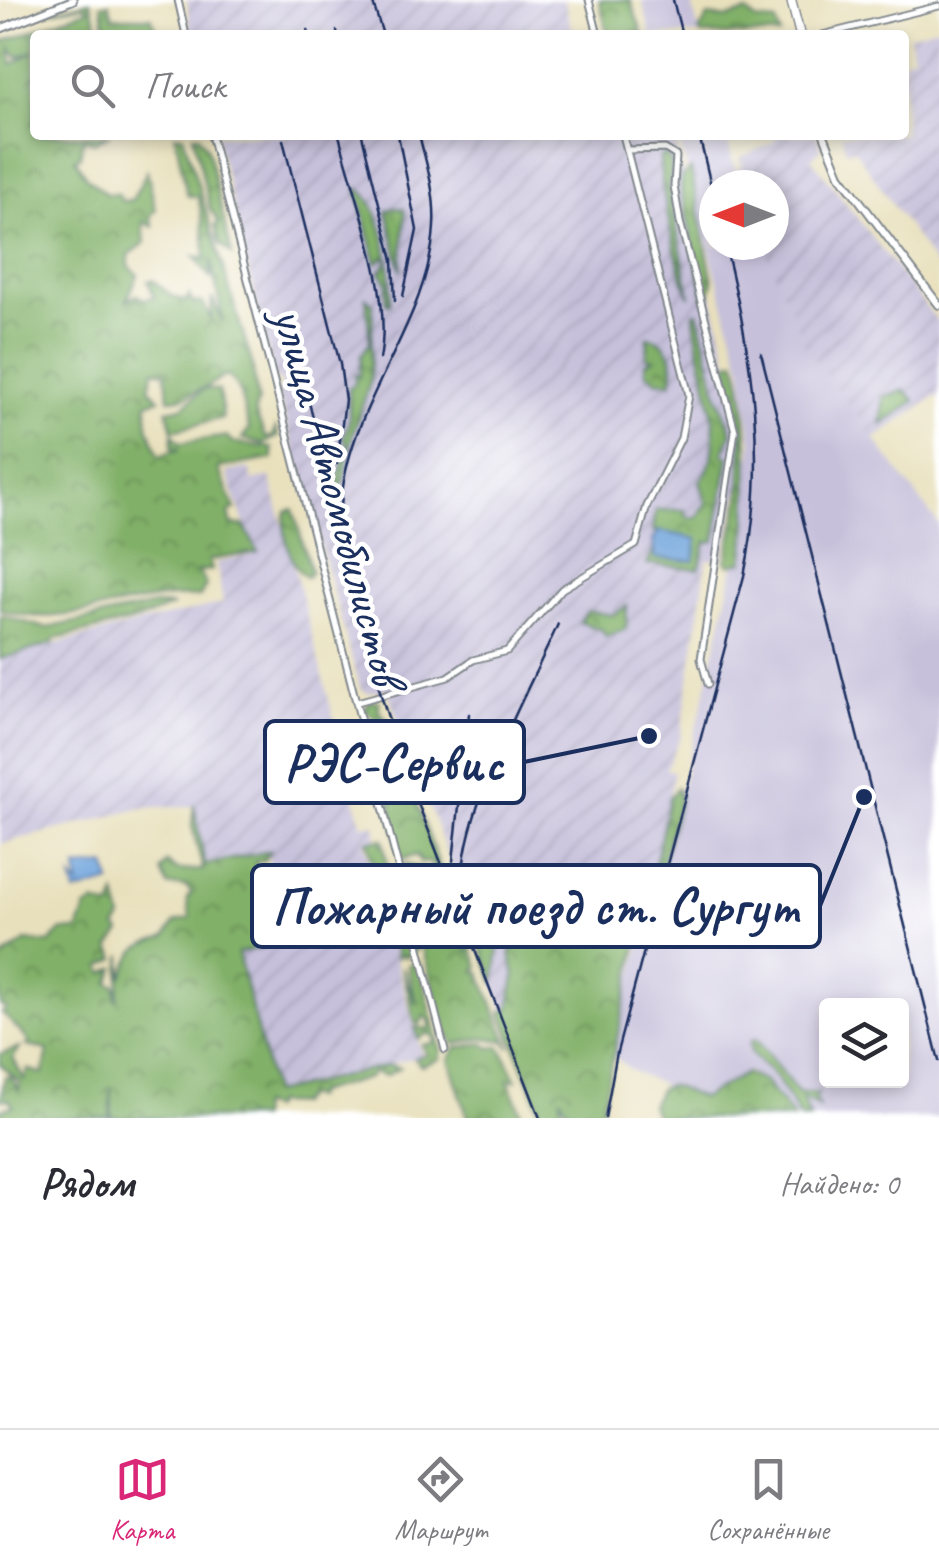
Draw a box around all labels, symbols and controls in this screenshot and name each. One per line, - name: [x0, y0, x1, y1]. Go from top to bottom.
- search box: [30, 30, 909, 140]
- icon: search: [65, 58, 120, 113]
- text: Поиск: [145, 62, 225, 109]
- north arrow: [699, 170, 789, 260]
- street label: улица Автомобилистов: [258, 298, 423, 703]
- callout: РЭС-Сервис: [265, 721, 524, 803]
- text: РЭС-Сервис: [284, 730, 505, 796]
- callout: Пожарный поезд ст. Сургут: [252, 865, 820, 947]
- text: Пожарный поезд ст. Сургут: [272, 874, 801, 940]
- map controls: [819, 998, 909, 1088]
- button: layers: [819, 998, 909, 1088]
- text: Рядом: [40, 1157, 134, 1210]
- text: Найдено: 0: [780, 1163, 899, 1204]
- tab: Карта: [110, 1452, 174, 1547]
- tab: Маршрут: [395, 1452, 487, 1547]
- tab: Сохранённые: [707, 1452, 829, 1547]

